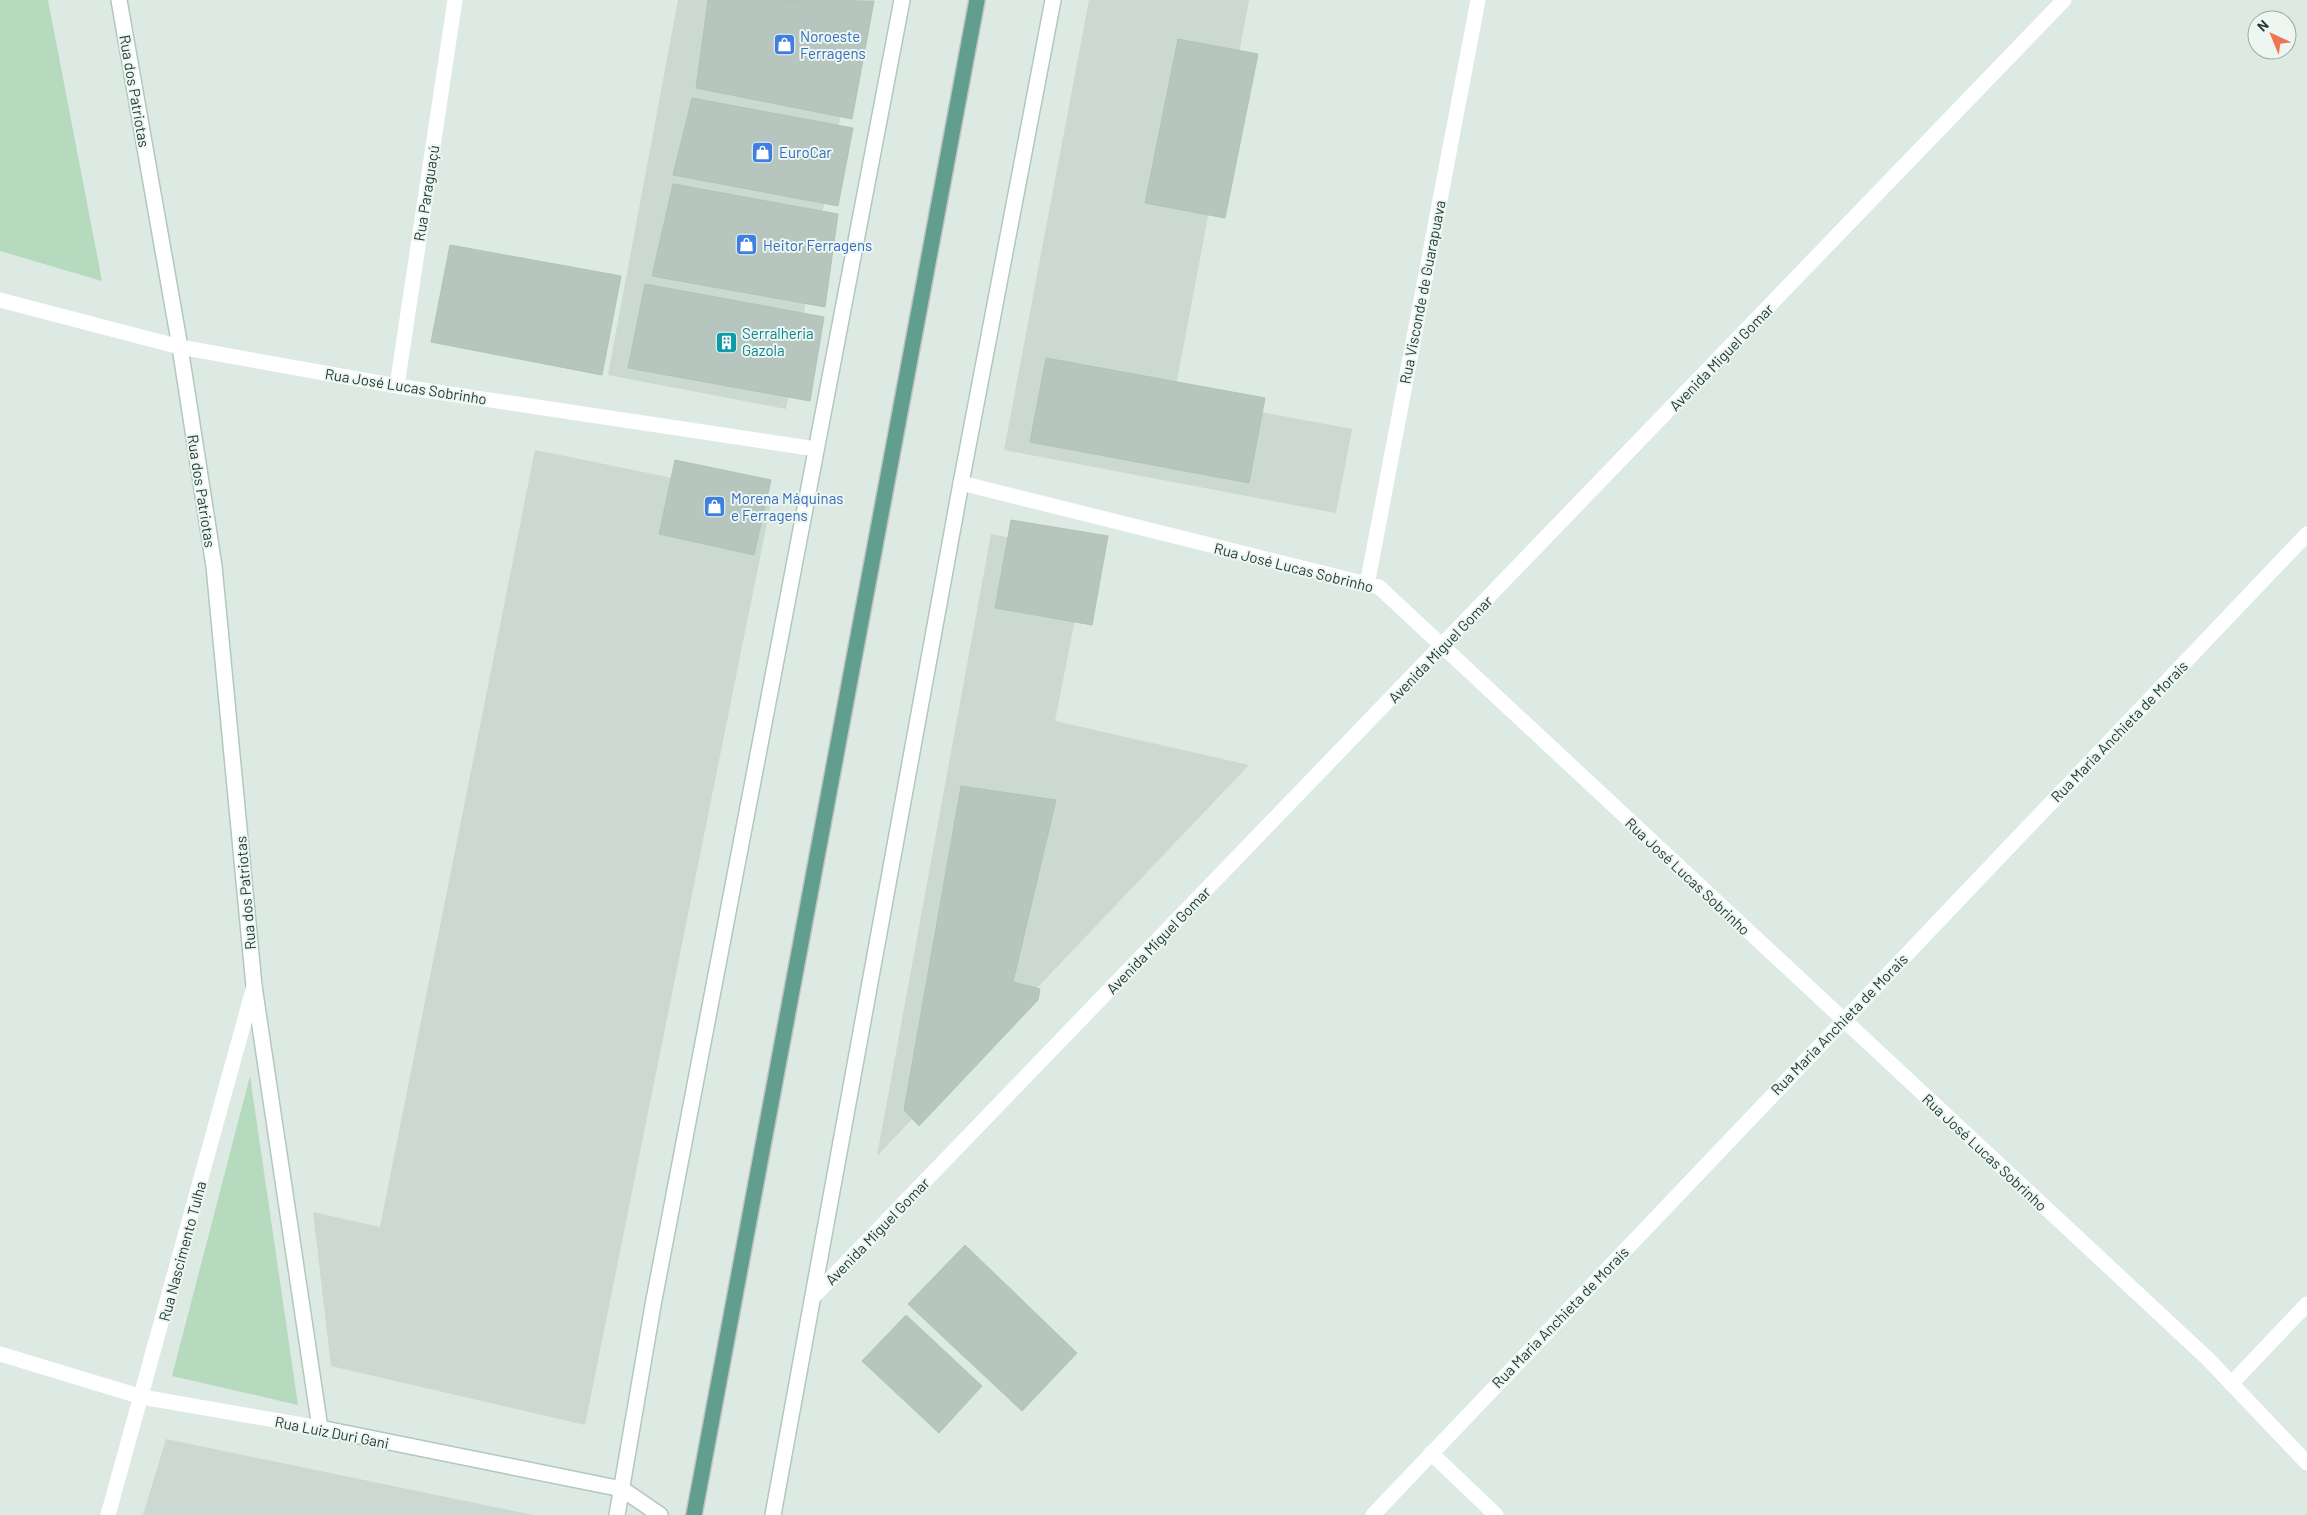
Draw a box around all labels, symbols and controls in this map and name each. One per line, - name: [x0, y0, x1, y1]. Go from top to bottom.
- north arrow: [2247, 10, 2297, 60]
- text: N: [2253, 16, 2272, 35]
- place label: Noroeste Ferragens: [800, 27, 866, 62]
- street label: Rua dos Patriotas: [116, 33, 154, 149]
- shop icon: Noroeste Ferragens: [772, 33, 796, 57]
- shop icon: EuroCar: [751, 140, 775, 164]
- place label: EuroCar: [779, 143, 832, 161]
- street label: Rua Paraguaçú: [410, 144, 442, 242]
- street label: Rua Visconde de Guarapuava: [1395, 199, 1449, 385]
- shop icon: Heitor Ferragens: [735, 233, 759, 257]
- place label: Heitor Ferragens: [763, 236, 872, 254]
- street label: Avenida Miguel Gomar: [1665, 299, 1777, 414]
- place label: Serralheria Gazola: [742, 324, 814, 359]
- building icon: Serralheria Gazola: [714, 330, 738, 354]
- street label: Rua José Lucas Sobrinho: [324, 364, 488, 408]
- street label: Rua dos Patriotas: [184, 433, 220, 549]
- place label: Morena Máquinas e Ferragens: [731, 489, 844, 524]
- shop icon: Morena Máquinas e Ferragens: [703, 495, 727, 519]
- street label: Rua José Lucas Sobrinho: [1212, 538, 1376, 596]
- street label: Avenida Miguel Gomar: [1384, 591, 1496, 706]
- street label: Rua Maria Anchieta de Morais: [2047, 657, 2191, 805]
- street label: Rua José Lucas Sobrinho: [1622, 814, 1754, 938]
- street label: Rua dos Patriotas: [231, 835, 259, 951]
- street label: Avenida Miguel Gomar: [1102, 882, 1214, 997]
- street label: Rua Maria Anchieta de Morais: [1767, 950, 1911, 1098]
- street label: Rua José Lucas Sobrinho: [1919, 1090, 2051, 1214]
- street label: Avenida Miguel Gomar: [821, 1173, 933, 1288]
- street label: Rua Nascimento Tulha: [155, 1179, 209, 1323]
- street label: Rua Maria Anchieta de Morais: [1488, 1243, 1632, 1391]
- street label: Rua Luiz Duri Gani: [273, 1412, 391, 1452]

